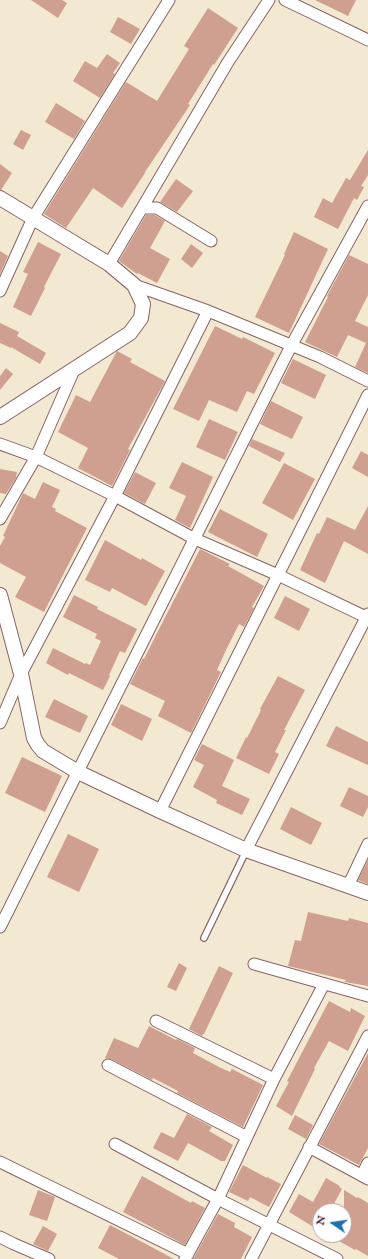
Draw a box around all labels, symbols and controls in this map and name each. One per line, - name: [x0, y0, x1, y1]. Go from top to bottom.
- north arrow: [312, 1203, 352, 1243]
- text: N: [313, 1214, 329, 1227]

